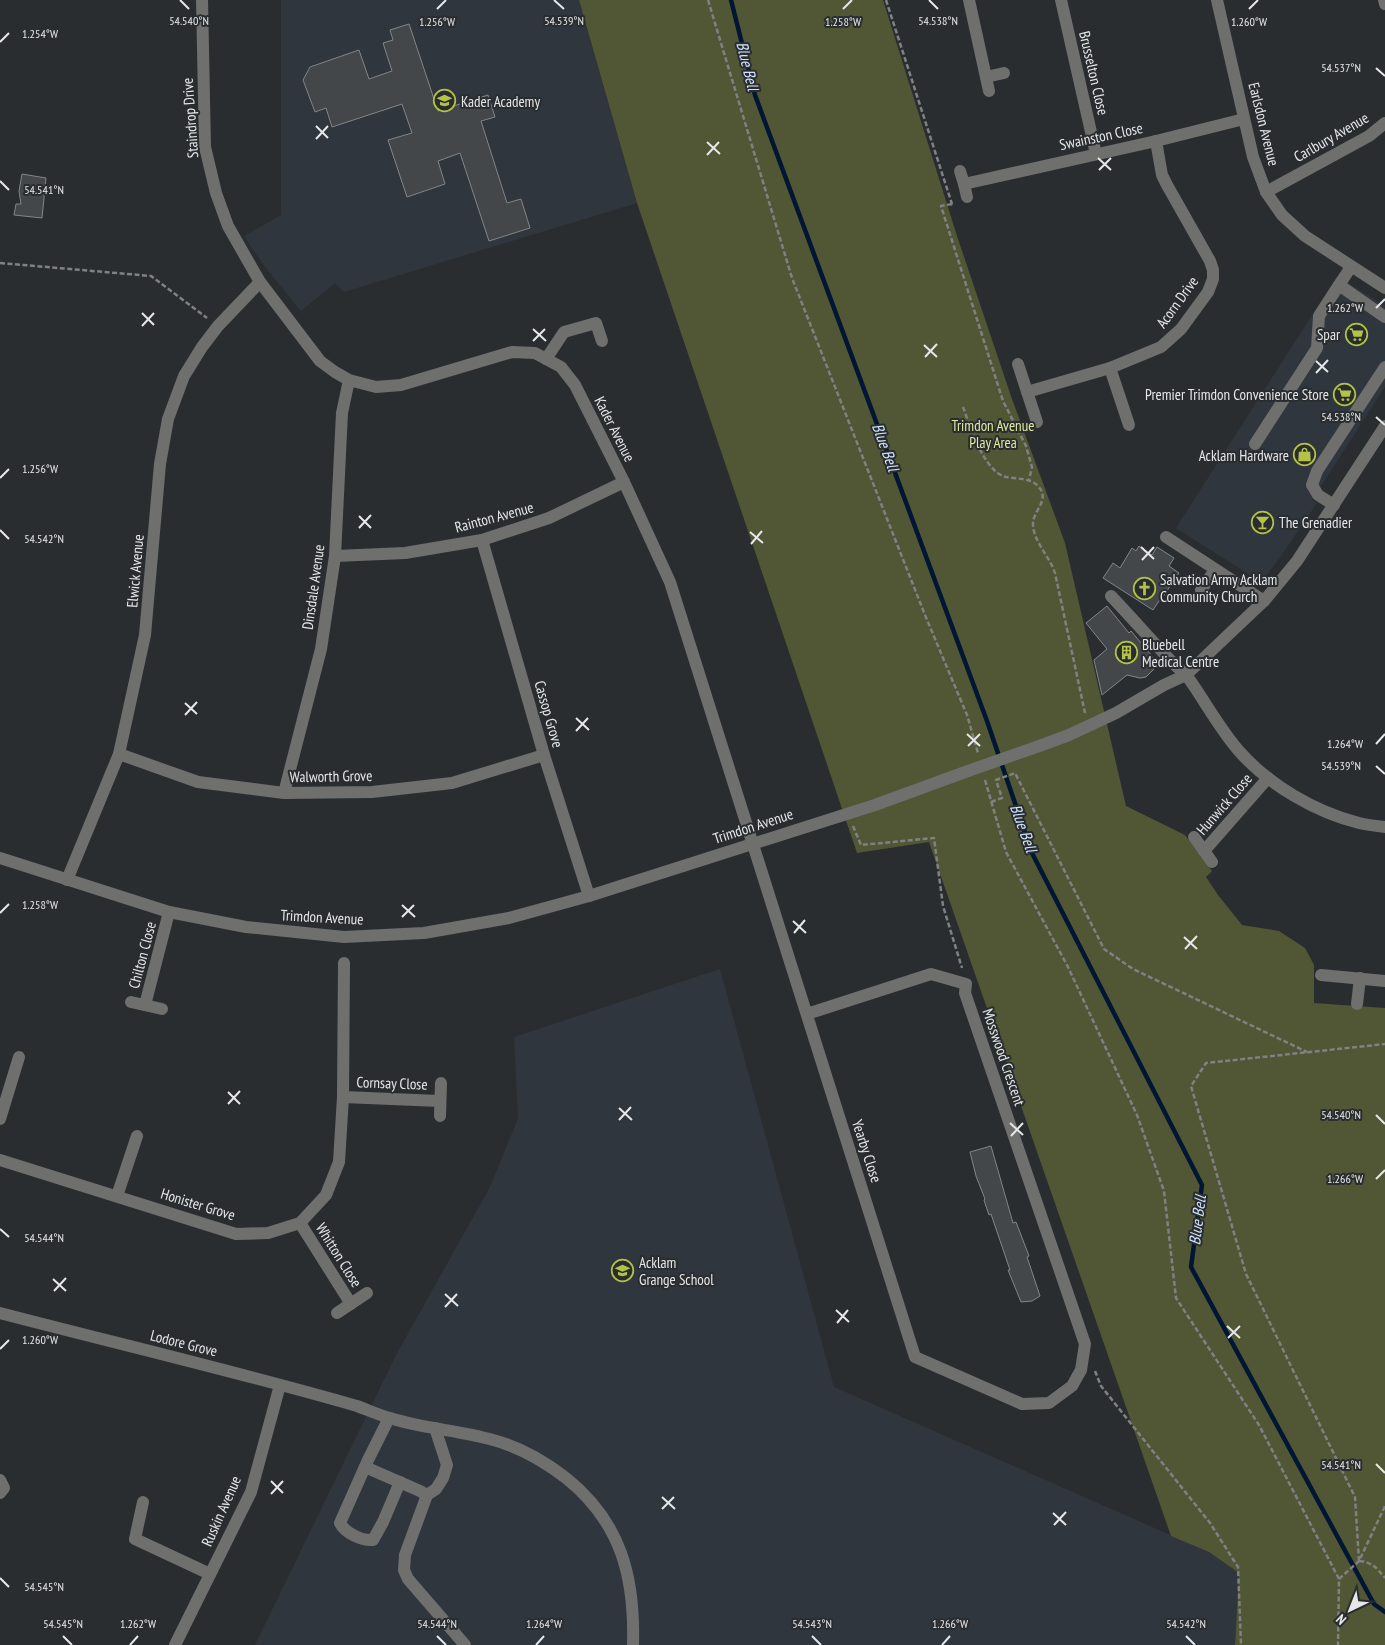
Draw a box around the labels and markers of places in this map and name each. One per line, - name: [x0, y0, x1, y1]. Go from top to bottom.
- school or university icon: Kader Academy: [433, 89, 457, 113]
- place label: Kader Academy: [461, 92, 540, 111]
- supermarket icon: Spar: [1344, 322, 1368, 346]
- place label: Spar: [1317, 325, 1341, 344]
- supermarket icon: Premier Trimdon Convenience Store: [1333, 382, 1357, 406]
- place label: Premier Trimdon Convenience Store: [1145, 385, 1329, 404]
- shop icon: Acklam Hardware: [1293, 443, 1317, 467]
- place label: Acklam Hardware: [1199, 446, 1289, 465]
- bar icon: The Grenadier: [1251, 510, 1275, 534]
- place label: The Grenadier: [1279, 513, 1353, 532]
- place label: Salvation Army Acklam Community Church: [1160, 570, 1277, 606]
- church icon: Salvation Army Acklam Community Church: [1132, 576, 1156, 600]
- place label: Bluebell Medical Centre: [1142, 635, 1219, 671]
- building icon: Bluebell Medical Centre: [1114, 641, 1138, 665]
- place label: Acklam Grange School: [639, 1253, 714, 1289]
- school or university icon: Acklam Grange School: [611, 1259, 635, 1283]

